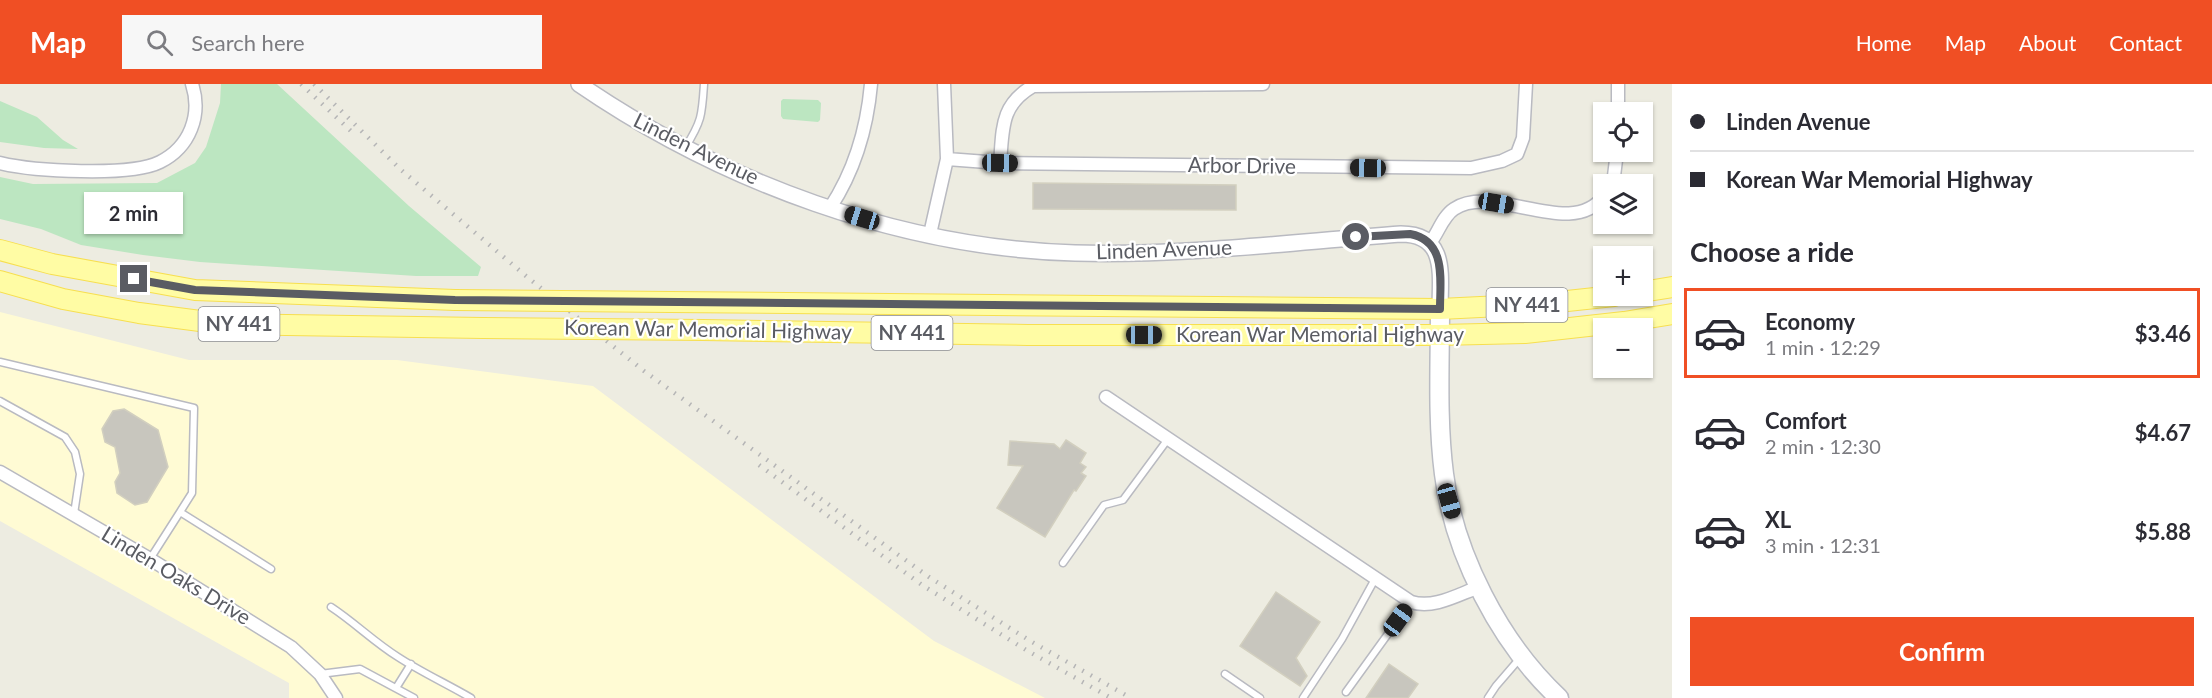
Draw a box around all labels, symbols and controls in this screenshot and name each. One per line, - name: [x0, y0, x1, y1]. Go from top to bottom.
- search box: [122, 15, 542, 69]
- text: Map: [30, 25, 86, 59]
- icon: search: [143, 26, 176, 59]
- text: Search here: [191, 29, 305, 56]
- text: Home: [1856, 30, 1912, 55]
- text: Map: [1945, 30, 1986, 55]
- text: About: [2019, 30, 2076, 55]
- text: Contact: [2109, 30, 2182, 55]
- map controls: [1593, 102, 1653, 378]
- button: locate: [1593, 102, 1653, 162]
- street label: Linden Avenue: [630, 107, 763, 189]
- text: Linden Avenue: [1726, 108, 1871, 135]
- street label: Arbor Drive: [1188, 151, 1296, 178]
- car: [982, 154, 1018, 172]
- car: [1350, 159, 1386, 177]
- text: Korean War Memorial Highway: [1726, 166, 2033, 193]
- button: layers: [1593, 174, 1653, 234]
- car: [1477, 191, 1515, 215]
- callout: 2 min: [84, 192, 184, 234]
- text: 2 min: [109, 201, 158, 225]
- car: [842, 204, 882, 232]
- route start: [1342, 223, 1369, 250]
- street label: Linden Avenue: [1095, 234, 1232, 263]
- text: Choose a ride: [1690, 235, 1854, 268]
- button: +: [1593, 246, 1653, 306]
- route end: [120, 265, 147, 292]
- road number: NY 441: [1486, 288, 1568, 322]
- icon: car: [1693, 306, 1747, 360]
- road number: NY 441: [198, 307, 280, 341]
- text: Economy: [1765, 308, 1855, 335]
- street label: Korean War Memorial Highway: [564, 313, 852, 344]
- road number: NY 441: [872, 316, 952, 350]
- button: −: [1593, 318, 1653, 378]
- text: $3.46: [2135, 320, 2191, 347]
- street label: Korean War Memorial Highway: [1176, 321, 1464, 346]
- car: [1126, 326, 1162, 344]
- text: 1 min · 12:29: [1765, 335, 1881, 359]
- icon: car: [1693, 405, 1747, 459]
- text: Comfort: [1765, 407, 1847, 434]
- text: $4.67: [2135, 419, 2191, 446]
- text: 2 min · 12:30: [1765, 434, 1881, 458]
- car: [1435, 481, 1463, 521]
- icon: car: [1693, 504, 1747, 558]
- text: XL: [1765, 506, 1791, 533]
- text: $5.88: [2135, 518, 2191, 545]
- street label: Linden Oaks Drive: [98, 520, 256, 629]
- text: 3 min · 12:31: [1765, 533, 1881, 557]
- car: [1380, 600, 1416, 640]
- button: Confirm: [1690, 617, 2194, 686]

